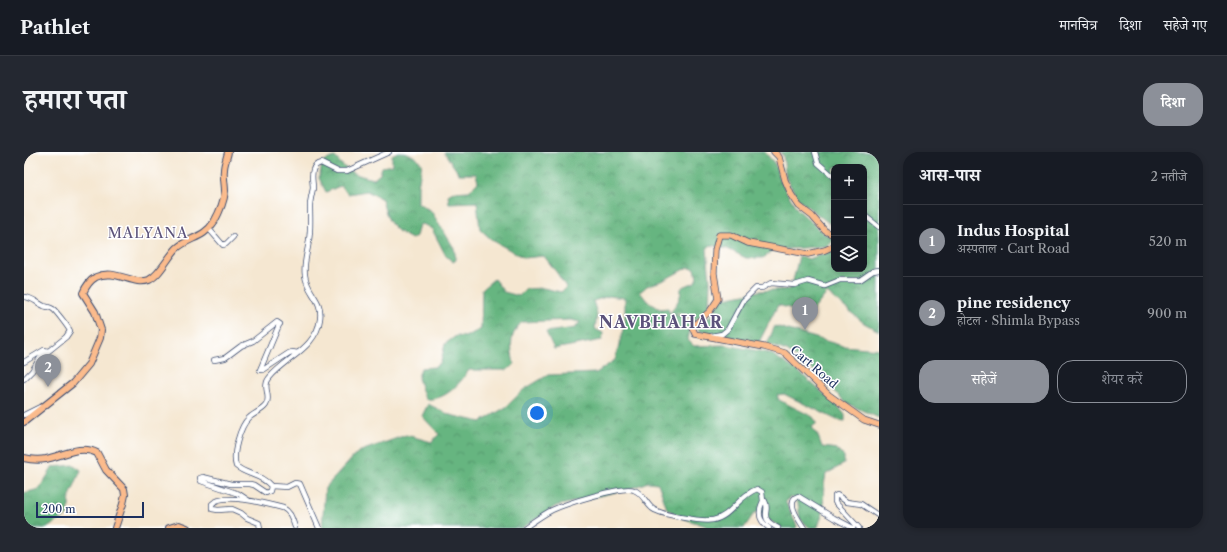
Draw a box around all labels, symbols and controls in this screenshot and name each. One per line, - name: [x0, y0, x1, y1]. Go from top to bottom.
- text: Pathlet: [20, 16, 90, 39]
- text: मानचित्र: [1059, 16, 1097, 34]
- text: दिशा: [1119, 16, 1141, 34]
- text: सहेजे गए: [1163, 16, 1207, 34]
- text: हमारा पता: [24, 82, 126, 116]
- button: दिशा: [1143, 83, 1203, 126]
- map controls: [831, 164, 867, 272]
- button: +: [831, 164, 867, 200]
- text: आस-पास: [919, 165, 981, 185]
- text: 2 नतीजे: [1151, 168, 1187, 184]
- button: −: [831, 200, 867, 236]
- text: Indus Hospital: [957, 221, 1070, 240]
- district label: MALYANA: [108, 224, 188, 242]
- text: 1: [929, 233, 935, 249]
- text: 520 m: [1149, 233, 1187, 249]
- button: layers: [831, 236, 867, 272]
- text: अस्पताल · Cart Road: [957, 240, 1070, 256]
- text: pine residency: [957, 293, 1071, 312]
- pin: 1: [792, 297, 818, 330]
- text: 2: [928, 305, 936, 321]
- text: 900 m: [1147, 305, 1187, 321]
- district label: NAVBHAHAR: [599, 312, 723, 332]
- text: होटल · Shimla Bypass: [957, 312, 1080, 328]
- street label: Cart Road: [788, 342, 842, 392]
- pin: 2: [35, 354, 61, 387]
- button: सहेजें: [919, 360, 1049, 403]
- button: शेयर करें: [1057, 360, 1187, 403]
- your location: [527, 403, 547, 423]
- scale bar: [36, 500, 144, 519]
- text: 200 m: [42, 502, 75, 516]

